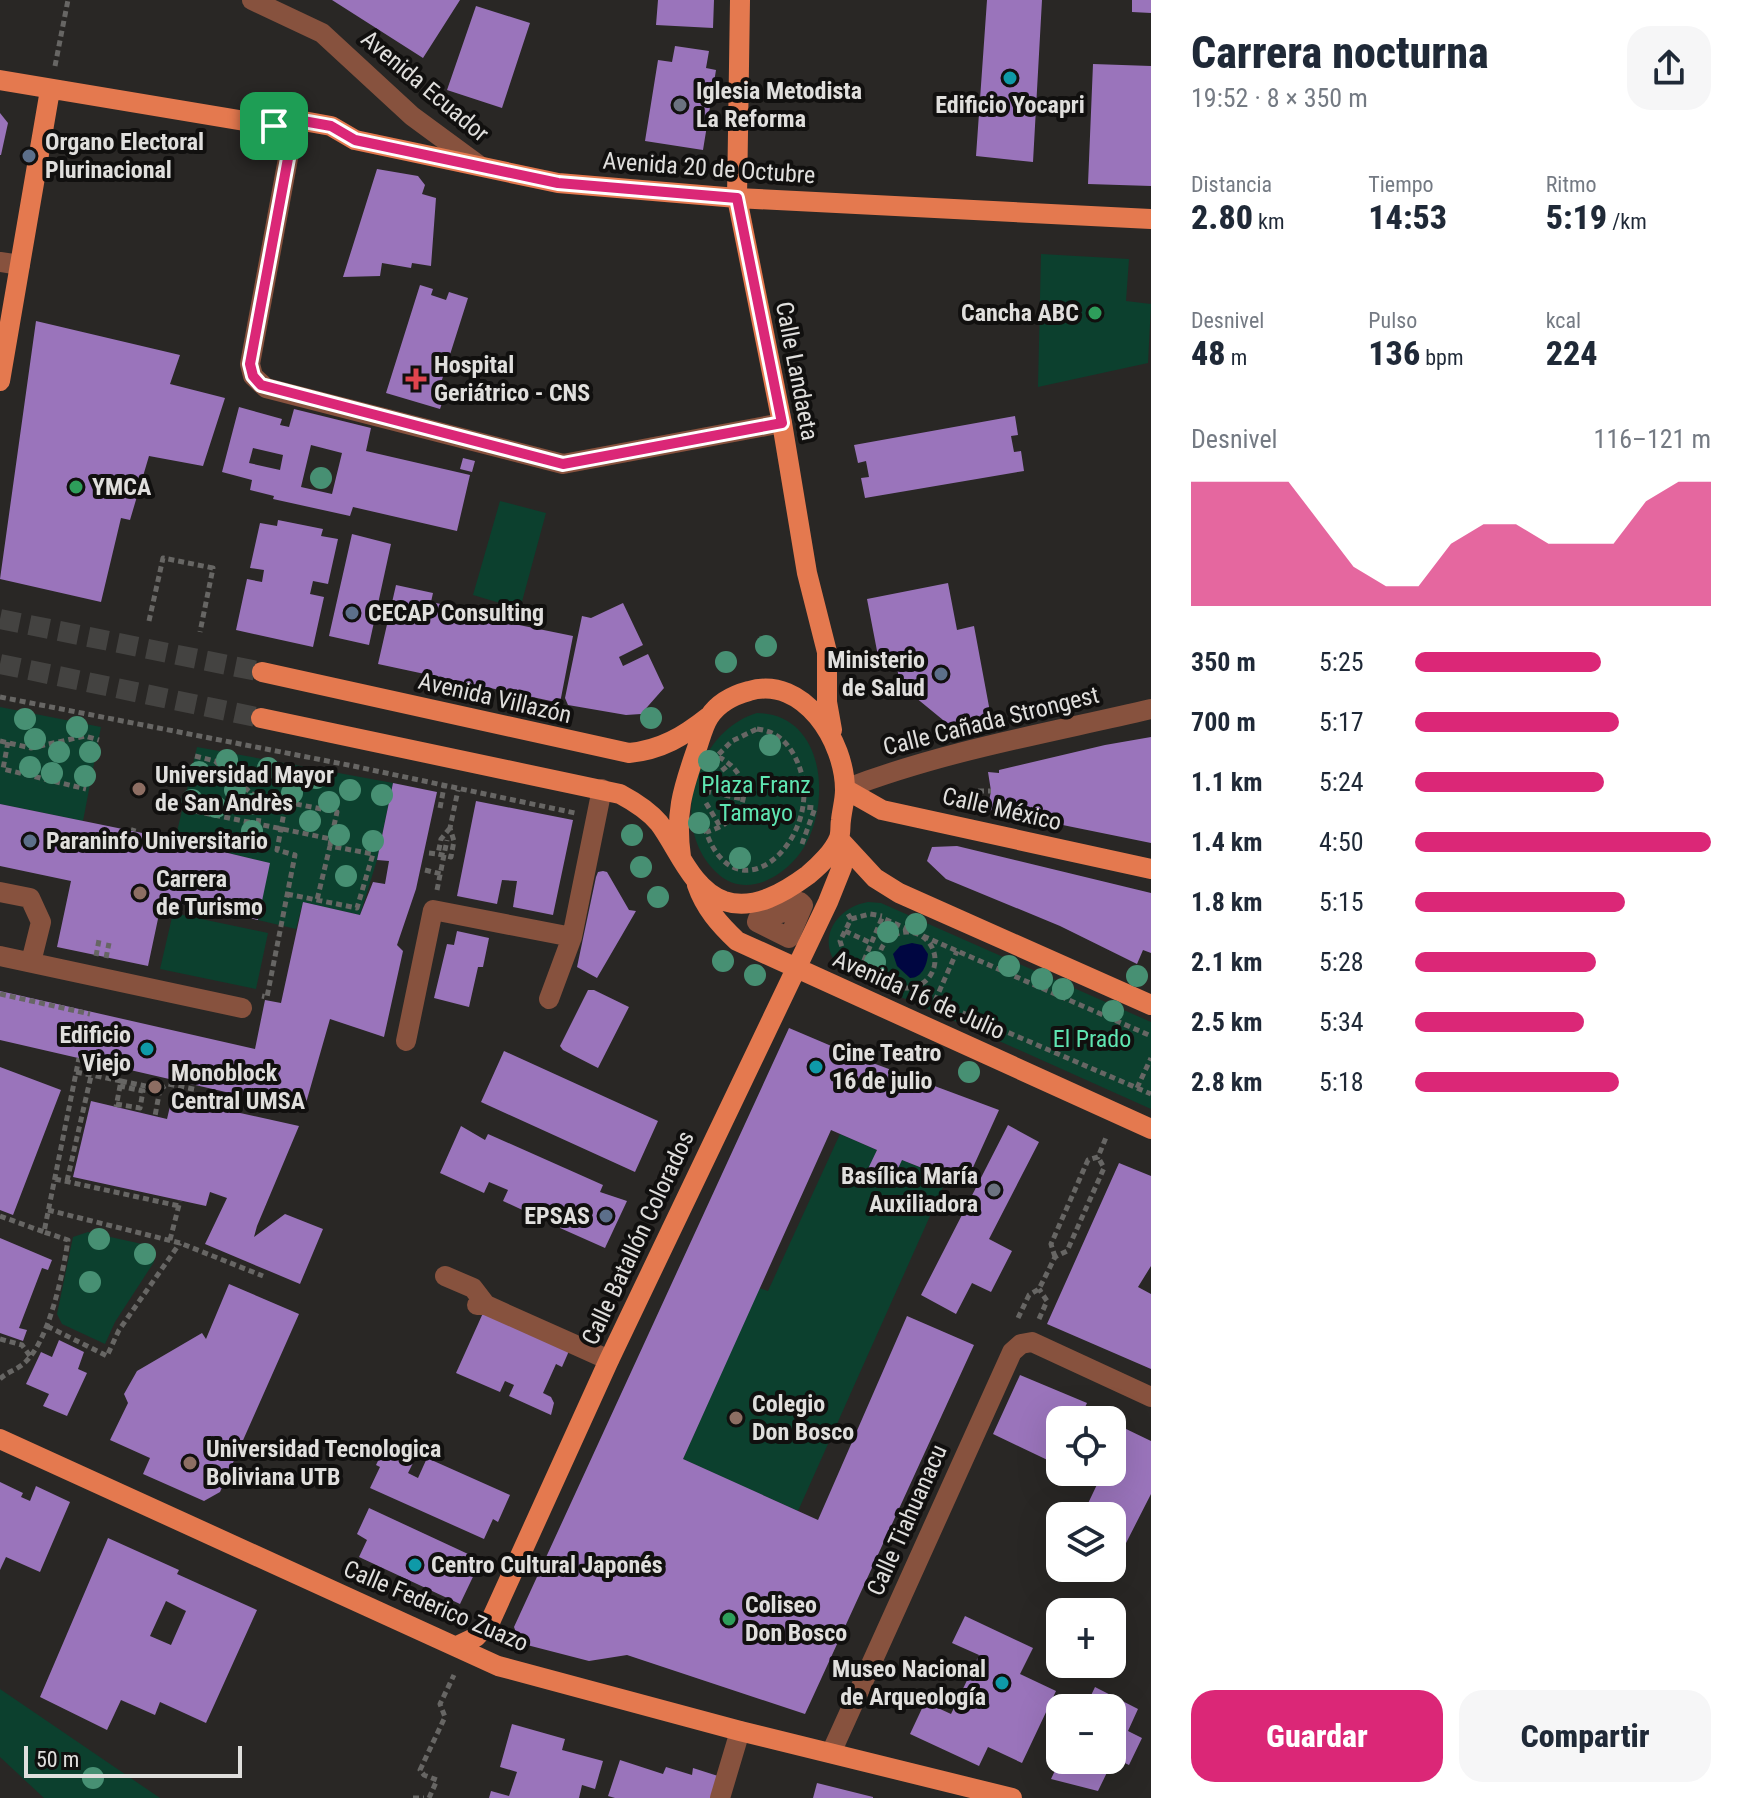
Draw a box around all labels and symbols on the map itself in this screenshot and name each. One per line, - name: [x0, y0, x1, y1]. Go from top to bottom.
- street label: Avenida Ecuador: [356, 25, 494, 147]
- marker: Edificio Yocapri: [1001, 69, 1019, 87]
- place label: Iglesia Metodista La Reforma: [696, 77, 862, 133]
- place label: Edificio Yocapri: [935, 91, 1085, 119]
- pin: [240, 92, 308, 160]
- marker: Iglesia Metodista La Reforma: [671, 96, 689, 114]
- place label: Organo Electoral Plurinacional: [45, 128, 204, 184]
- marker: Organo Electoral Plurinacional: [20, 147, 38, 165]
- street label: Avenida 20 de Octubre: [602, 147, 816, 189]
- street label: Calle Landaeta: [770, 299, 824, 443]
- place label: Cancha ABC: [961, 299, 1079, 327]
- marker: Cancha ABC: [1086, 304, 1104, 322]
- place label: Hospital Geriátrico - CNS: [434, 351, 590, 407]
- marker: Hospital Geriátrico - CNS: [405, 368, 427, 390]
- place label: YMCA: [92, 473, 152, 501]
- marker: YMCA: [67, 478, 85, 496]
- place label: CECAP Consulting: [368, 599, 544, 627]
- marker: CECAP Consulting: [343, 604, 361, 622]
- place label: Ministerio de Salud: [827, 646, 925, 702]
- marker: Ministerio de Salud: [932, 665, 950, 683]
- street label: Avenida Villazón: [416, 667, 574, 729]
- street label: Calle Cañada Strongest: [880, 681, 1102, 761]
- place label: Universidad Mayor de San Andrès: [155, 761, 334, 817]
- park label: Plaza Franz Tamayo: [701, 771, 811, 827]
- marker: Universidad Mayor de San Andrès: [130, 780, 148, 798]
- street label: Calle México: [940, 782, 1064, 836]
- place label: Paraninfo Universitario: [46, 827, 268, 855]
- marker: Paraninfo Universitario: [21, 832, 39, 850]
- place label: Carrera de Turismo: [156, 865, 263, 921]
- marker: Carrera de Turismo: [131, 884, 149, 902]
- street label: Avenida 16 de Julio: [829, 945, 1009, 1045]
- place label: Edificio Viejo: [59, 1021, 131, 1077]
- park label: El Prado: [1053, 1025, 1131, 1053]
- place label: Cine Teatro 16 de julio: [832, 1039, 942, 1095]
- marker: Edificio Viejo: [138, 1040, 156, 1058]
- marker: Cine Teatro 16 de julio: [807, 1058, 825, 1076]
- place label: Monoblock Central UMSA: [171, 1059, 306, 1115]
- marker: Monoblock Central UMSA: [146, 1078, 164, 1096]
- street label: Calle Batallón Colorados: [576, 1127, 700, 1349]
- place label: Basílica María Auxiliadora: [841, 1162, 978, 1218]
- marker: Basílica María Auxiliadora: [985, 1181, 1003, 1199]
- place label: EPSAS: [524, 1202, 590, 1230]
- marker: EPSAS: [597, 1207, 615, 1225]
- place label: Colegio Don Bosco: [752, 1390, 854, 1446]
- marker: Colegio Don Bosco: [727, 1409, 745, 1427]
- place label: Universidad Tecnologica Boliviana UTB: [206, 1435, 441, 1491]
- street label: Calle Tiahuanacu: [861, 1440, 953, 1600]
- marker: Universidad Tecnologica Boliviana UTB: [181, 1454, 199, 1472]
- place label: Centro Cultural Japonés: [431, 1551, 663, 1579]
- street label: Calle Federico Zuazo: [339, 1554, 533, 1658]
- marker: Centro Cultural Japonés: [406, 1556, 424, 1574]
- place label: Coliseo Don Bosco: [745, 1591, 847, 1647]
- marker: Coliseo Don Bosco: [720, 1610, 738, 1628]
- place label: Museo Nacional de Arqueología: [832, 1655, 986, 1711]
- marker: Museo Nacional de Arqueología: [993, 1674, 1011, 1692]
- scale bar: [24, 1742, 242, 1778]

